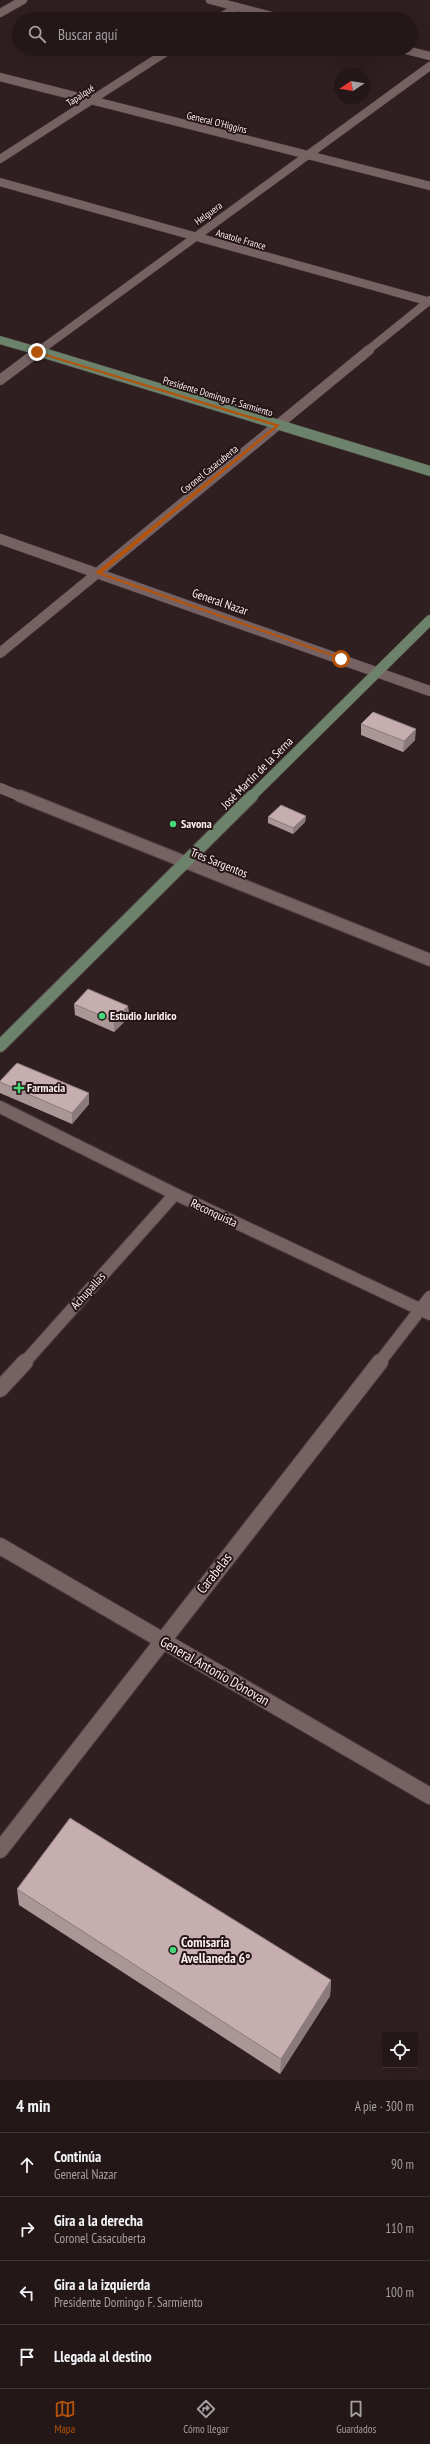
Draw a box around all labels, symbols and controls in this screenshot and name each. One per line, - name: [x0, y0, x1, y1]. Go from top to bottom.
- search box: [12, 12, 418, 56]
- icon: search: [26, 23, 48, 45]
- text: Buscar aquí: [58, 25, 118, 44]
- north arrow: [334, 68, 370, 104]
- street label: Tapalqué: [64, 82, 97, 109]
- street label: General O'Higgins: [185, 109, 249, 136]
- street label: Helguera: [192, 199, 225, 228]
- street label: Anatole France: [214, 226, 267, 253]
- route end: [28, 343, 46, 361]
- street label: Presidente Domingo F. Sarmiento: [161, 374, 274, 419]
- street label: Coronel Casacuberta: [178, 442, 241, 497]
- street label: General Nazar: [190, 585, 251, 618]
- route start: [332, 650, 350, 668]
- street label: José Martín de la Serna: [217, 733, 296, 812]
- place label: Savona: [181, 816, 212, 831]
- marker: Savona: [168, 819, 178, 829]
- street label: Tres Sargentos: [188, 844, 250, 881]
- place label: Estudio Juridico: [110, 1008, 177, 1023]
- marker: Estudio Juridico: [97, 1011, 107, 1021]
- place label: Farmacia: [27, 1080, 65, 1095]
- marker: Farmacia: [14, 1083, 24, 1093]
- street label: Reconquista: [188, 1195, 240, 1230]
- street label: Achupallas: [67, 1269, 108, 1312]
- street label: Carabelas: [193, 1549, 236, 1597]
- street label: General Antonio Dónovan: [157, 1632, 273, 1710]
- place label: Comisaría Avellaneda 6°: [180, 1933, 250, 1967]
- marker: Comisaría Avellaneda 6°: [168, 1945, 178, 1955]
- map controls: [382, 2032, 418, 2068]
- button: locate: [382, 2032, 418, 2068]
- text: 4 min: [16, 2095, 50, 2117]
- text: A pie · 300 m: [355, 2098, 414, 2115]
- text: Continúa: [54, 2147, 101, 2166]
- icon: ahead: [16, 2154, 38, 2176]
- text: 90 m: [391, 2156, 414, 2173]
- text: General Nazar: [54, 2166, 117, 2183]
- text: Gira a la derecha: [54, 2211, 143, 2230]
- icon: right: [16, 2218, 38, 2240]
- text: 110 m: [385, 2220, 414, 2237]
- text: Coronel Casacuberta: [54, 2230, 146, 2247]
- text: Gira a la izquierda: [54, 2275, 150, 2294]
- icon: left: [16, 2282, 38, 2304]
- text: 100 m: [385, 2284, 414, 2301]
- text: Presidente Domingo F. Sarmiento: [54, 2294, 203, 2311]
- icon: arrive: [16, 2346, 38, 2368]
- text: Llegada al destino: [54, 2347, 152, 2366]
- tab: Mapa: [54, 2398, 76, 2436]
- tab: Cómo llegar: [183, 2398, 229, 2436]
- tab: Guardados: [336, 2398, 376, 2436]

